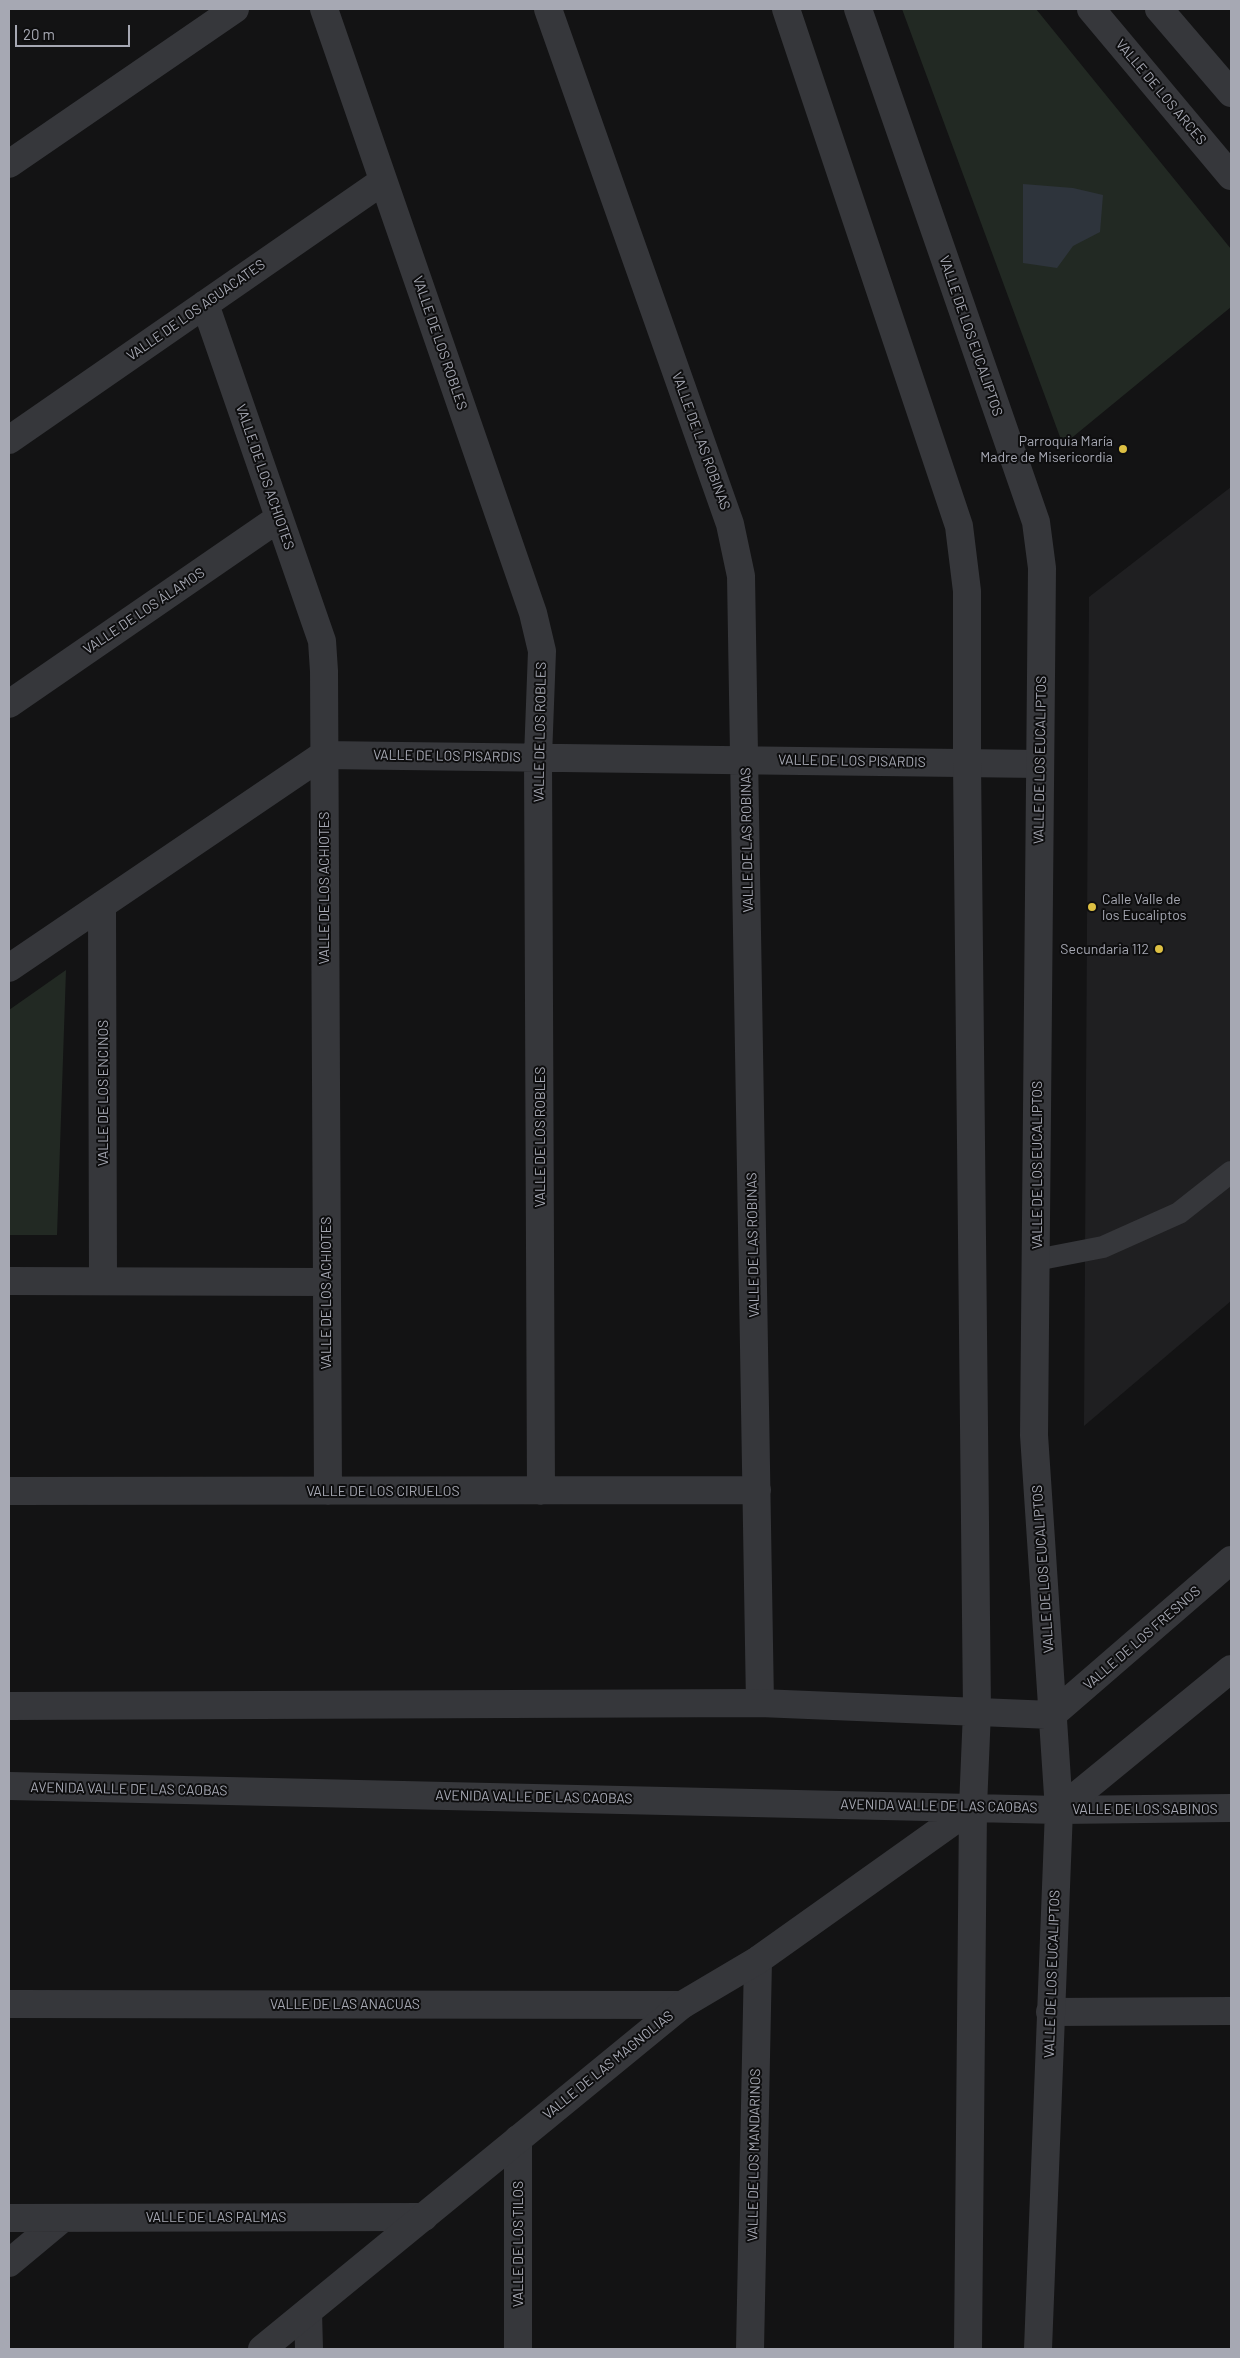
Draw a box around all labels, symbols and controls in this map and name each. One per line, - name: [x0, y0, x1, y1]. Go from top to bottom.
- scale bar: [18, 15, 132, 47]
- text: 20 m: [23, 25, 55, 43]
- street label: VALLE DE LOS ARCES: [1112, 36, 1210, 148]
- street label: VALLE DE LOS EUCALIPTOS: [936, 254, 1006, 418]
- street label: VALLE DE LOS AGUACATES: [124, 256, 268, 364]
- street label: VALLE DE LOS ROBLES: [409, 274, 471, 412]
- street label: VALLE DE LAS ROBINAS: [668, 370, 734, 512]
- street label: VALLE DE LOS ACHIOTES: [232, 402, 298, 552]
- place label: Parroquia María Madre de Misericordia: [980, 433, 1113, 466]
- marker: Parroquia María Madre de Misericordia: [1117, 443, 1129, 455]
- street label: VALLE DE LOS ÁLAMOS: [80, 564, 208, 658]
- street label: VALLE DE LOS ROBLES: [530, 661, 550, 803]
- street label: VALLE DE LOS EUCALIPTOS: [1030, 676, 1050, 844]
- street label: VALLE DE LOS PISARDIS: [373, 746, 521, 766]
- street label: VALLE DE LOS PISARDIS: [778, 751, 926, 771]
- street label: VALLE DE LAS ROBINAS: [737, 767, 757, 913]
- street label: VALLE DE LOS ACHIOTES: [316, 812, 332, 964]
- place label: Calle Valle de los Eucaliptos: [1102, 891, 1187, 924]
- marker: Calle Valle de los Eucaliptos: [1086, 901, 1098, 913]
- place label: Secundaria 112: [1060, 941, 1149, 957]
- marker: Secundaria 112: [1153, 943, 1165, 955]
- street label: VALLE DE LOS ENCINOS: [95, 1020, 111, 1166]
- street label: VALLE DE LOS ROBLES: [532, 1067, 548, 1207]
- street label: VALLE DE LOS EUCALIPTOS: [1029, 1081, 1045, 1249]
- street label: VALLE DE LAS ROBINAS: [743, 1172, 763, 1318]
- street label: VALLE DE LOS ACHIOTES: [318, 1217, 334, 1369]
- street label: VALLE DE LOS CIRUELOS: [306, 1483, 460, 1499]
- street label: VALLE DE LOS EUCALIPTOS: [1029, 1484, 1057, 1654]
- street label: VALLE DE LOS FRESNOS: [1080, 1583, 1204, 1693]
- street label: AVENIDA VALLE DE LAS CAOBAS: [30, 1779, 228, 1799]
- street label: AVENIDA VALLE DE LAS CAOBAS: [435, 1787, 633, 1807]
- street label: AVENIDA VALLE DE LAS CAOBAS: [840, 1796, 1038, 1816]
- street label: VALLE DE LOS SABINOS: [1072, 1801, 1218, 1817]
- street label: VALLE DE LOS EUCALIPTOS: [1041, 1890, 1063, 2058]
- street label: VALLE DE LAS ANACUAS: [270, 1996, 420, 2012]
- street label: VALLE DE LAS MAGNOLIAS: [539, 2007, 677, 2123]
- street label: VALLE DE LOS MANDARINOS: [744, 2068, 764, 2242]
- street label: VALLE DE LOS TILOS: [510, 2181, 526, 2307]
- street label: VALLE DE LAS PALMAS: [146, 2209, 286, 2225]

